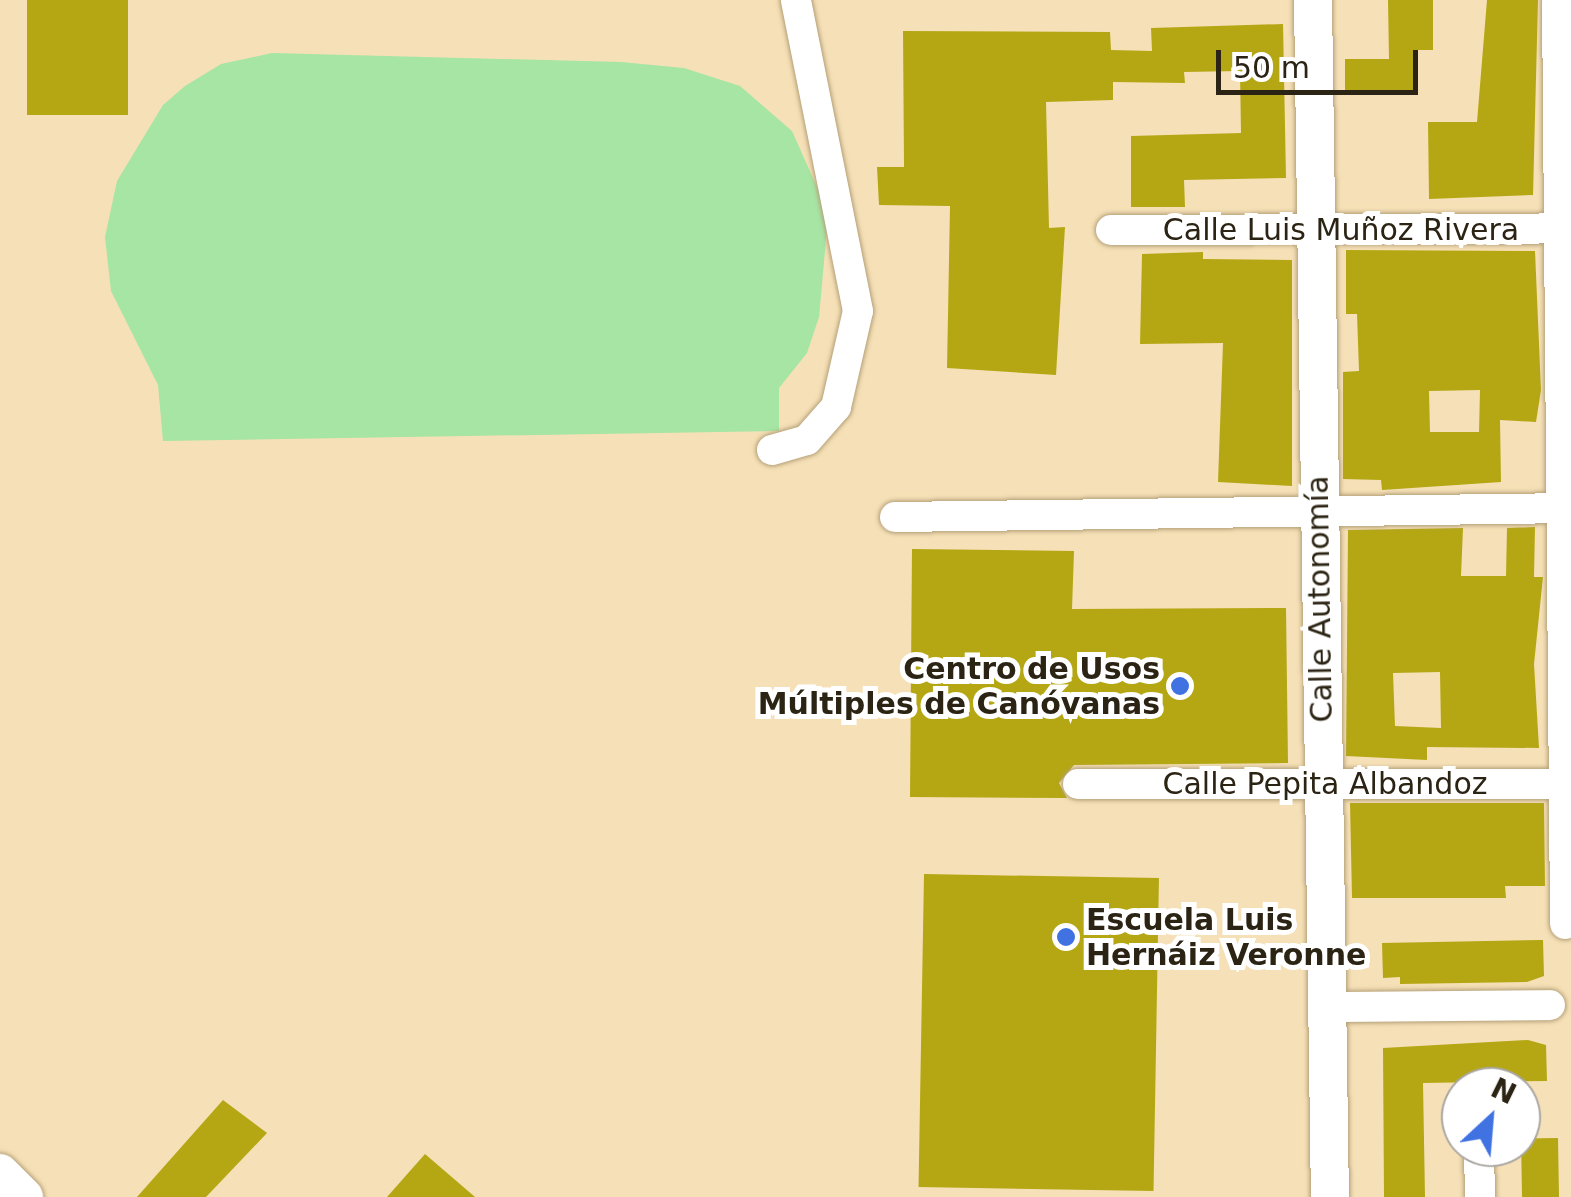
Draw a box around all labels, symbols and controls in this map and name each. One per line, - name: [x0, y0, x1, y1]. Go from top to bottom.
- scale bar: [1221, 30, 1424, 92]
- text: 50 m: [1233, 50, 1310, 85]
- street label: Calle Luis Muñoz Rivera: [1163, 212, 1519, 248]
- street label: Calle Autonomía: [1300, 475, 1340, 723]
- place label: Centro de Usos Múltiples de Canóvanas: [758, 651, 1160, 722]
- marker: Centro de Usos Múltiples de Canóvanas: [1169, 675, 1191, 697]
- street label: Calle Pepita Albandoz: [1163, 766, 1487, 802]
- place label: Escuela Luis Hernáiz Veronne: [1086, 902, 1366, 972]
- marker: Escuela Luis Hernáiz Veronne: [1055, 926, 1077, 948]
- north arrow: [1441, 1067, 1541, 1167]
- text: N: [1486, 1071, 1521, 1111]

